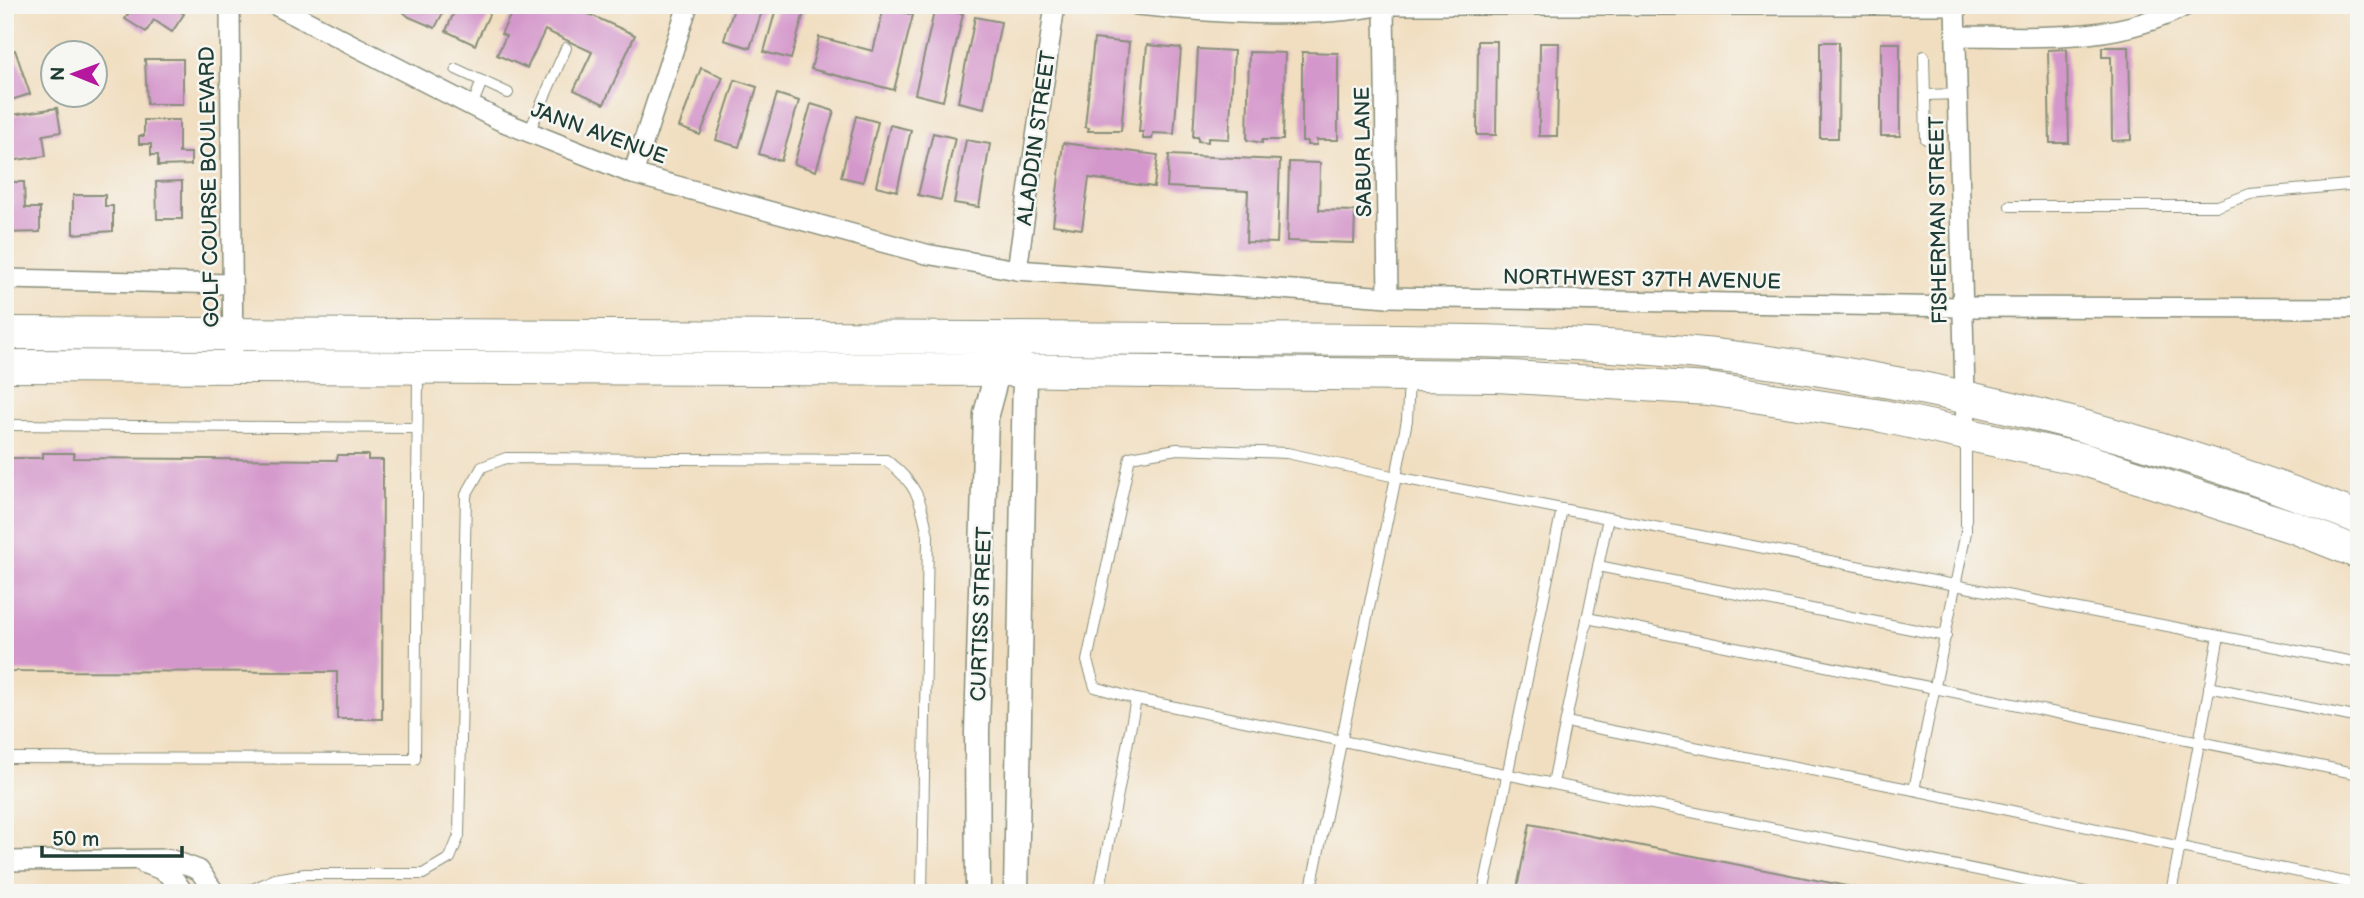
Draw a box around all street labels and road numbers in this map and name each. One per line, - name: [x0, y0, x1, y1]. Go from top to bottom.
- street label: GOLF COURSE BOULEVARD: [195, 46, 224, 328]
- street label: ALADDIN STREET: [1012, 49, 1061, 227]
- street label: SABUR LANE: [1350, 87, 1377, 217]
- street label: JANN AVENUE: [527, 97, 670, 170]
- street label: FISHERMAN STREET: [1924, 115, 1953, 324]
- street label: NORTHWEST 37TH AVENUE: [1503, 265, 1781, 294]
- street label: CURTISS STREET: [966, 526, 997, 702]

